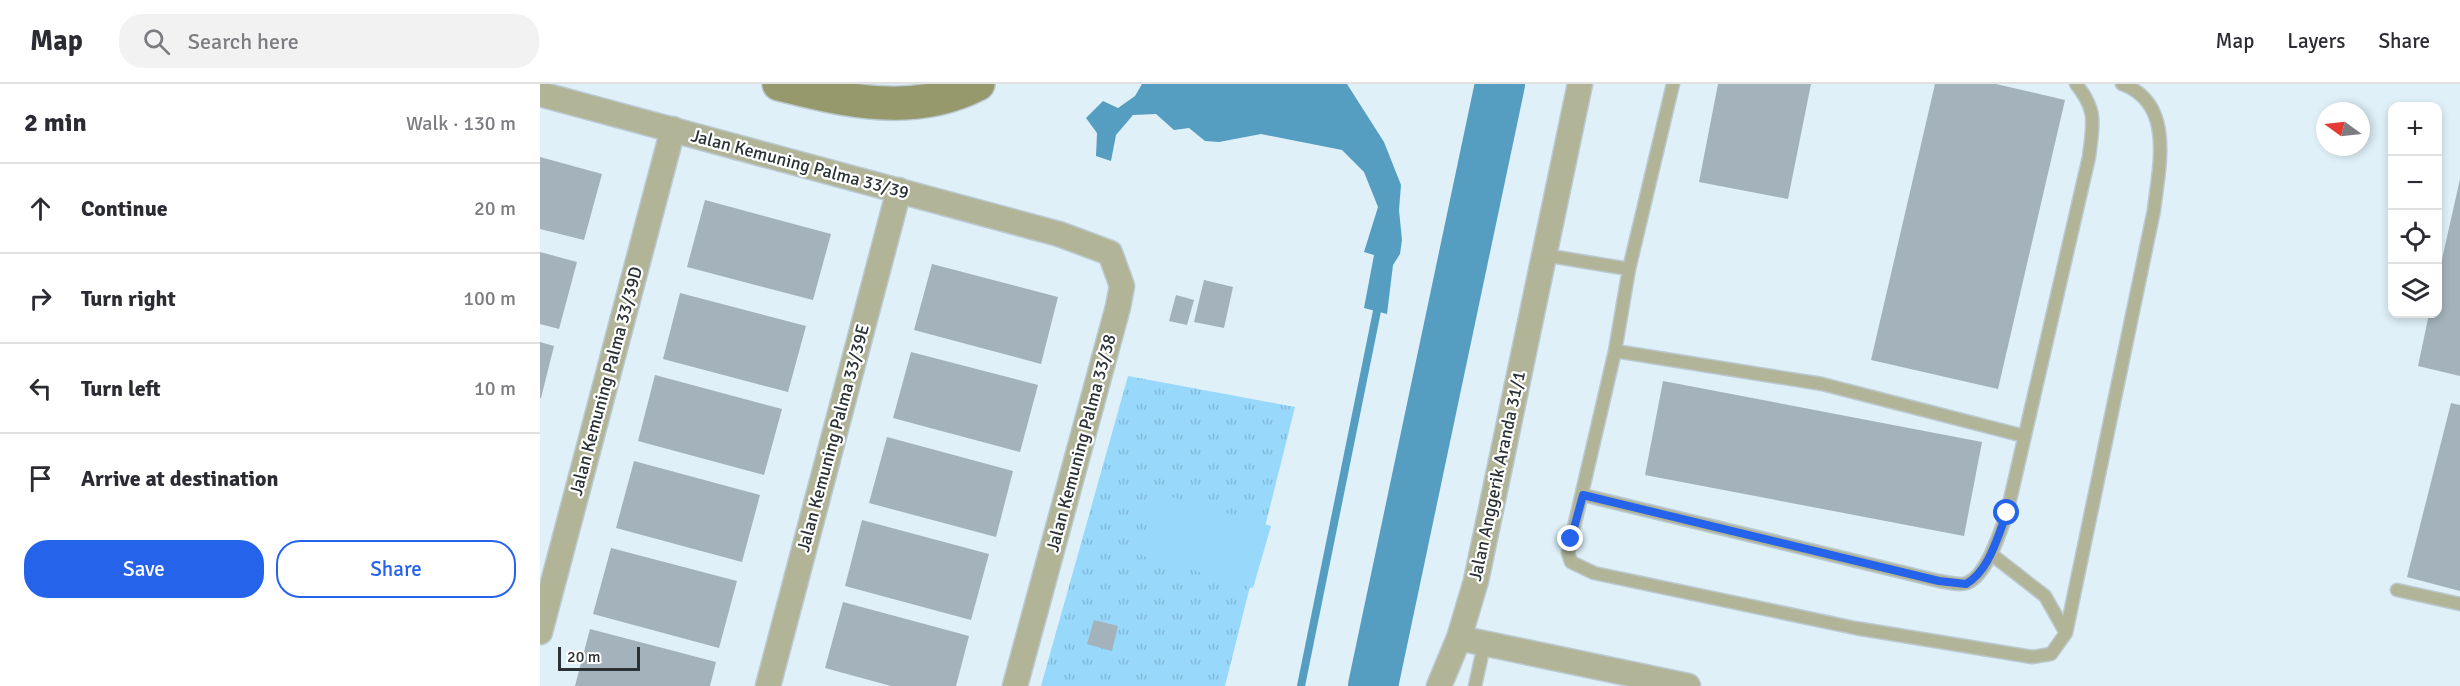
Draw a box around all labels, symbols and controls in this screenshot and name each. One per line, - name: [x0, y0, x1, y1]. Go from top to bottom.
- search box: [119, 14, 539, 68]
- text: Map: [30, 24, 83, 58]
- icon: search: [140, 25, 173, 58]
- text: Search here: [188, 28, 299, 55]
- text: Map: [2216, 28, 2254, 54]
- text: Layers: [2287, 28, 2345, 54]
- text: Share: [2378, 28, 2430, 54]
- north arrow: [2316, 102, 2370, 156]
- map controls: [2388, 102, 2442, 318]
- button: +: [2388, 102, 2442, 156]
- text: 2 min: [24, 107, 87, 139]
- text: Walk · 130 m: [406, 111, 516, 136]
- street label: Jalan Kemuning Palma 33/39: [689, 124, 911, 204]
- button: −: [2388, 156, 2442, 210]
- icon: ahead: [24, 192, 57, 225]
- text: Continue: [81, 195, 168, 222]
- text: 20 m: [474, 196, 516, 221]
- button: locate: [2388, 210, 2442, 264]
- street label: Jalan Kemuning Palma 33/39D: [565, 264, 647, 498]
- button: layers: [2388, 264, 2442, 318]
- icon: right: [24, 282, 57, 315]
- text: Turn right: [81, 285, 176, 312]
- text: 100 m: [463, 286, 516, 311]
- street label: Jalan Kemuning Palma 33/39E: [792, 322, 874, 554]
- street label: Jalan Kemuning Palma 33/38: [1041, 332, 1121, 554]
- street label: Jalan Anggerik Aranda 31/1: [1464, 369, 1530, 583]
- icon: left: [24, 372, 57, 405]
- text: Turn left: [81, 375, 161, 402]
- text: 10 m: [474, 376, 516, 401]
- icon: arrive: [24, 462, 57, 495]
- text: Arrive at destination: [81, 465, 278, 492]
- route start: [1993, 499, 2019, 525]
- route end: [1557, 525, 1583, 551]
- button: Save: [24, 540, 264, 598]
- button: Share: [276, 540, 516, 598]
- scale bar: [558, 644, 640, 672]
- text: 20 m: [567, 647, 601, 667]

